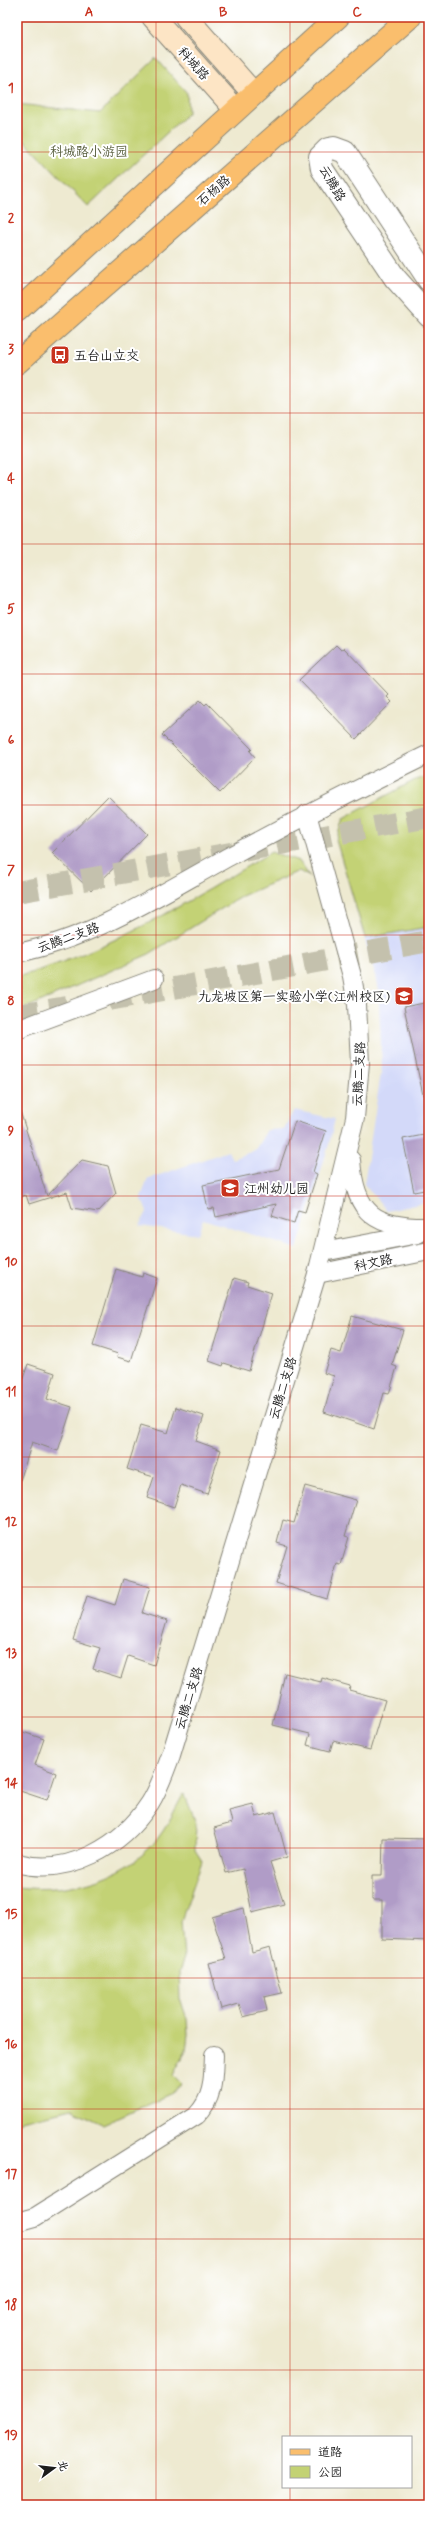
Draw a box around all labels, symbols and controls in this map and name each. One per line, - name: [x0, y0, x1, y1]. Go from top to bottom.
- text: A: [85, 4, 93, 21]
- text: B: [219, 4, 228, 21]
- text: C: [352, 4, 362, 21]
- street label: 科城路: [174, 44, 212, 84]
- text: 1: [8, 80, 14, 97]
- park label: 科城路小游园: [50, 144, 128, 161]
- street label: 云腾路: [315, 163, 349, 205]
- street label: 石杨路: [194, 172, 234, 210]
- text: 2: [8, 210, 15, 227]
- text: 3: [8, 341, 14, 358]
- bus stop icon: 五台山立交: [49, 344, 71, 366]
- place label: 五台山立交: [74, 348, 139, 365]
- text: 4: [7, 471, 15, 488]
- text: 5: [7, 601, 15, 618]
- text: 6: [8, 732, 15, 749]
- text: 7: [7, 862, 15, 879]
- street label: 云腾二支路: [35, 919, 102, 958]
- school or university icon: 九龙坡区第一实验小学(江州校区): [393, 985, 415, 1007]
- place label: 九龙坡区第一实验小学(江州校区): [198, 989, 390, 1006]
- text: 8: [7, 993, 15, 1010]
- street label: 云腾二支路: [349, 1041, 370, 1107]
- text: 9: [8, 1123, 15, 1140]
- school or university icon: 江州幼儿园: [219, 1177, 241, 1199]
- place label: 江州幼儿园: [244, 1181, 309, 1198]
- street label: 科文路: [352, 1251, 394, 1276]
- text: 10: [4, 1254, 18, 1271]
- street label: 云腾二支路: [266, 1355, 301, 1422]
- text: 11: [5, 1384, 17, 1401]
- text: 12: [5, 1514, 17, 1531]
- text: 13: [5, 1645, 17, 1662]
- street label: 云腾二支路: [172, 1665, 207, 1732]
- text: 14: [4, 1775, 18, 1792]
- text: 15: [5, 1906, 17, 1923]
- text: 16: [4, 2036, 18, 2053]
- text: 17: [5, 2166, 18, 2183]
- text: 18: [5, 2297, 17, 2314]
- text: 19: [4, 2427, 18, 2444]
- legend: [282, 2436, 412, 2488]
- text: 道路: [318, 2445, 342, 2461]
- north arrow: [34, 2448, 74, 2488]
- text: 北: [55, 2459, 71, 2473]
- text: 公园: [318, 2465, 342, 2481]

